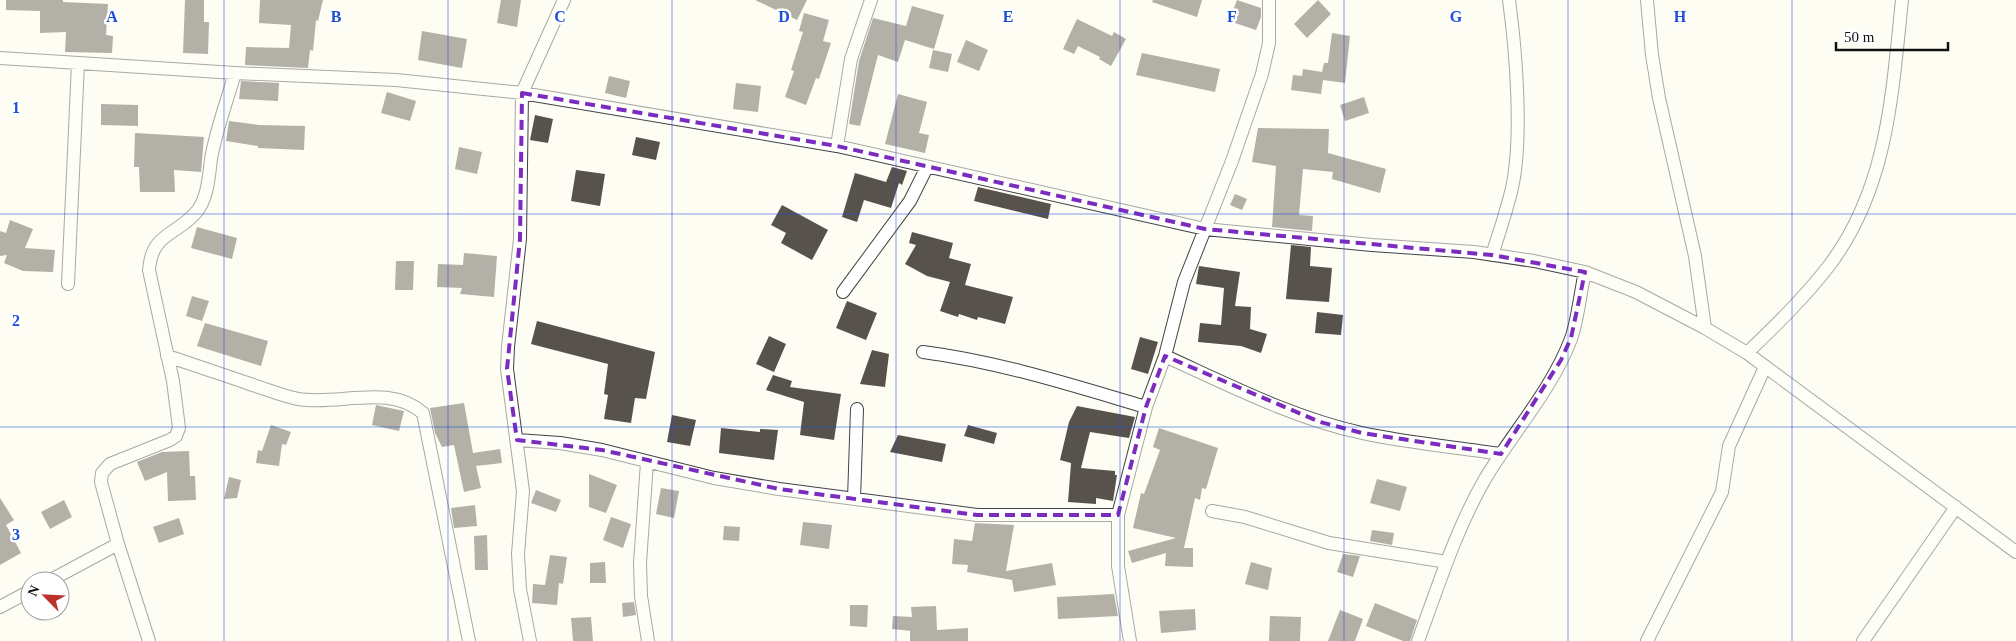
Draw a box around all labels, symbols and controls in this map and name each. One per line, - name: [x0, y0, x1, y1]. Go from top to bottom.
- text: A: [106, 8, 118, 25]
- text: B: [331, 8, 342, 25]
- text: C: [554, 8, 566, 25]
- text: D: [778, 8, 790, 25]
- text: E: [1003, 8, 1013, 25]
- text: F: [1227, 8, 1237, 25]
- text: G: [1450, 8, 1463, 25]
- text: H: [1674, 8, 1687, 25]
- scale bar: [1836, 20, 1948, 52]
- text: 50 m: [1844, 29, 1875, 45]
- text: 1: [12, 99, 20, 116]
- text: 2: [12, 312, 20, 329]
- text: 3: [12, 526, 20, 543]
- north arrow: [20, 571, 70, 621]
- text: N: [25, 583, 42, 599]

